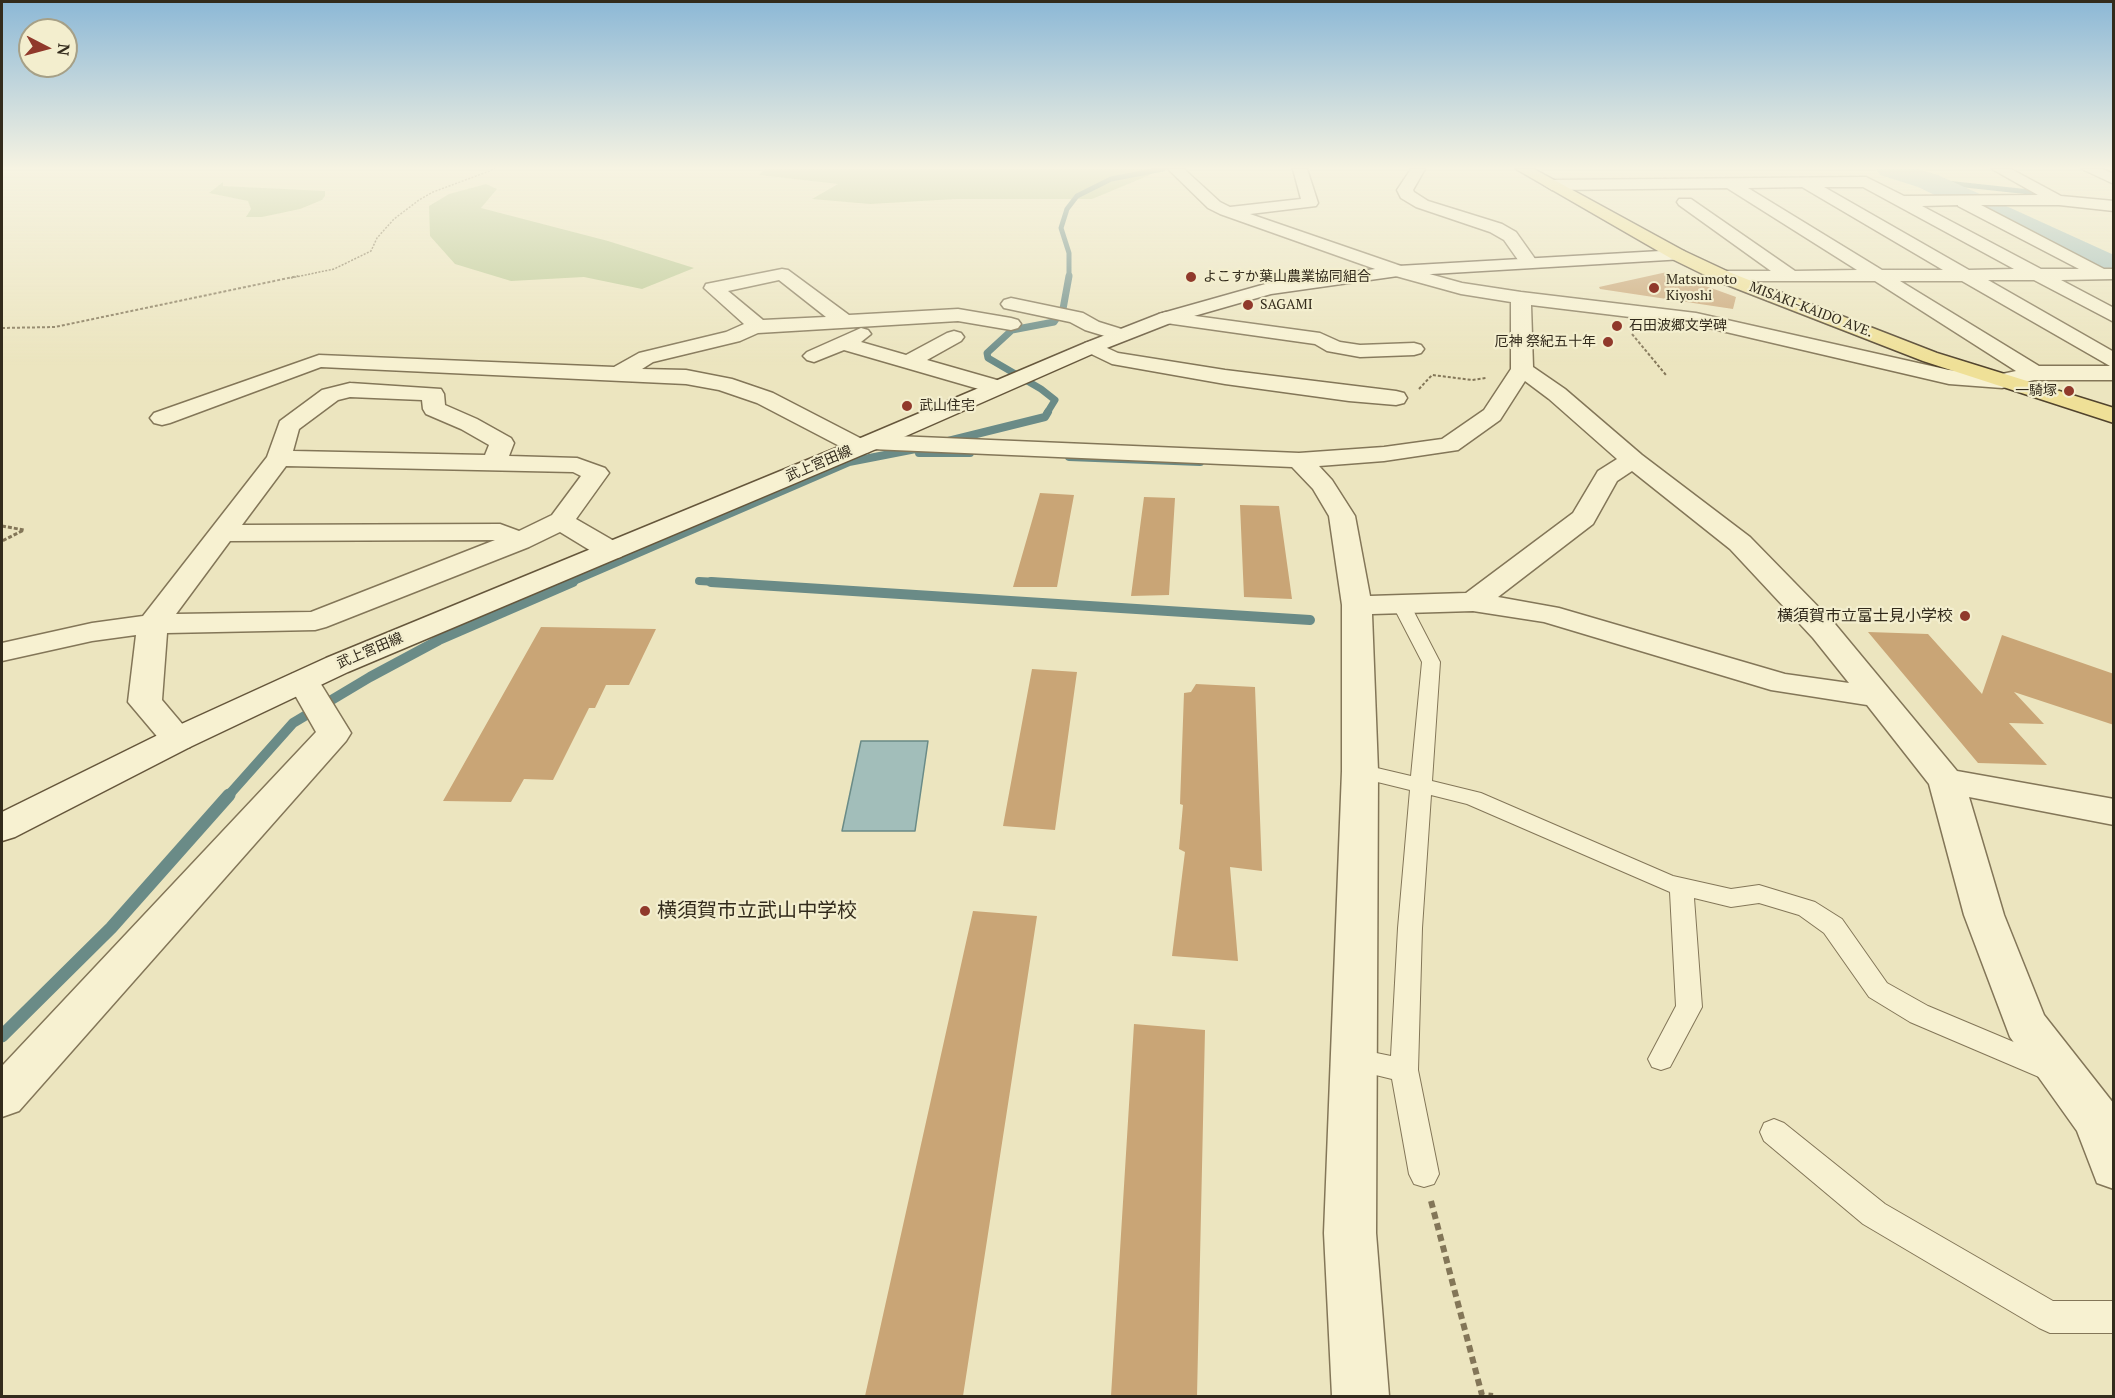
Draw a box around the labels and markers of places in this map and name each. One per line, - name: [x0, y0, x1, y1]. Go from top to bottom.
- place label: よこすか葉山農業協同組合: [1203, 269, 1371, 285]
- marker: よこすか葉山農業協同組合: [1184, 270, 1198, 284]
- place label: Matsumoto Kiyoshi: [1666, 272, 1737, 304]
- marker: Matsumoto Kiyoshi: [1647, 281, 1661, 295]
- place label: SAGAMI: [1260, 297, 1313, 313]
- marker: SAGAMI: [1241, 298, 1255, 312]
- place label: 石田波郷文学碑: [1629, 318, 1727, 334]
- marker: 石田波郷文学碑: [1610, 319, 1624, 333]
- place label: 厄神 祭紀五十年: [1495, 334, 1596, 350]
- marker: 厄神 祭紀五十年: [1601, 335, 1615, 349]
- place label: 一騎塚: [2015, 383, 2057, 399]
- marker: 一騎塚: [2062, 384, 2076, 398]
- place label: 武山住宅: [919, 398, 975, 414]
- marker: 武山住宅: [900, 399, 914, 413]
- place label: 横須賀市立富士見小学校: [1777, 606, 1953, 626]
- marker: 横須賀市立富士見小学校: [1958, 609, 1972, 623]
- place label: 横須賀市立武山中学校: [657, 899, 857, 923]
- marker: 横須賀市立武山中学校: [638, 904, 652, 918]

